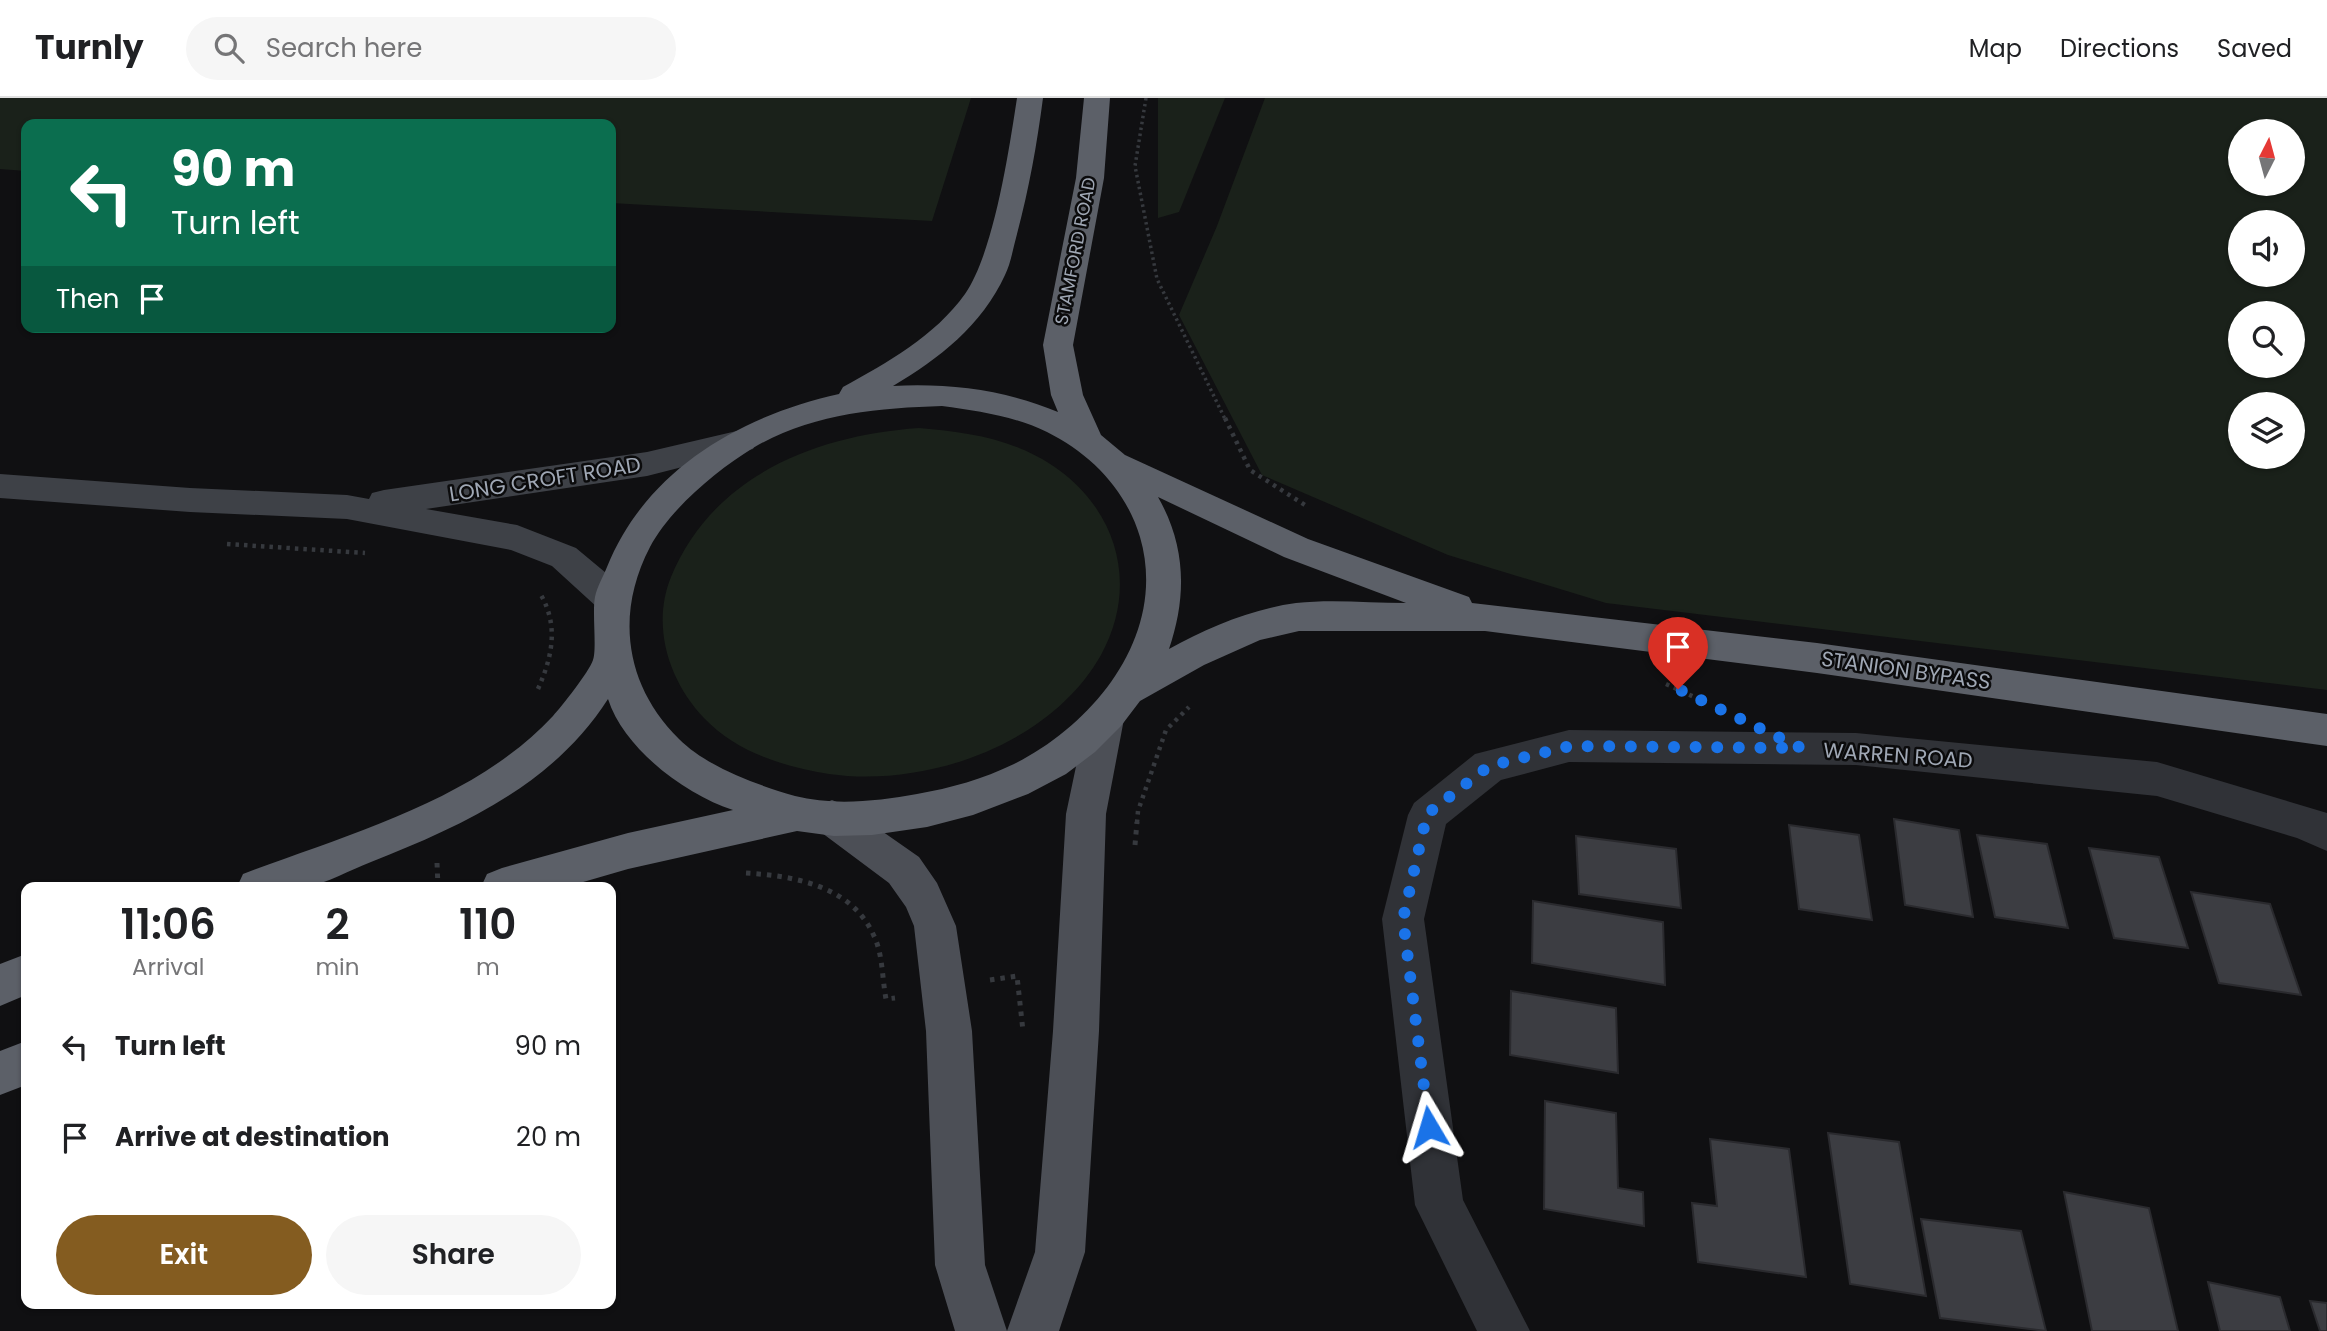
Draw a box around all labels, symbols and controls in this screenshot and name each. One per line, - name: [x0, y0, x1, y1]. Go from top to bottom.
- search box: [186, 17, 676, 80]
- text: Turnly: [35, 24, 144, 71]
- icon: search: [210, 29, 248, 67]
- text: Search here: [266, 30, 422, 66]
- text: Map: [1969, 32, 2022, 65]
- text: Directions: [2060, 32, 2179, 65]
- text: Saved: [2217, 32, 2292, 65]
- north arrow: [2228, 119, 2305, 196]
- map controls: [2228, 119, 2305, 469]
- text: 90 m: [171, 135, 295, 203]
- icon: left: [56, 147, 147, 238]
- street label: STAMFORD ROAD: [1048, 175, 1102, 327]
- text: Turn left: [171, 200, 300, 245]
- button: sound: [2228, 210, 2305, 287]
- icon: arrive: [133, 280, 171, 318]
- text: Then: [56, 281, 119, 317]
- button: search: [2228, 301, 2305, 378]
- button: layers: [2228, 392, 2305, 469]
- street label: LONG CROFT ROAD: [447, 450, 643, 508]
- pin: [1648, 617, 1708, 689]
- icon: arrive: [1659, 628, 1697, 666]
- street label: STANION BYPASS: [1819, 644, 1993, 696]
- street label: WARREN ROAD: [1822, 735, 1974, 775]
- text: 11:06: [120, 895, 216, 954]
- text: 2: [325, 895, 350, 954]
- text: 110: [459, 895, 517, 954]
- text: Arrival: [132, 951, 204, 983]
- text: min: [315, 951, 359, 983]
- text: m: [476, 951, 500, 983]
- icon: left: [56, 1028, 94, 1066]
- text: Turn left: [115, 1028, 226, 1064]
- text: 90 m: [515, 1028, 581, 1064]
- position arrow: [1392, 1090, 1466, 1164]
- icon: arrive: [56, 1119, 94, 1157]
- text: Arrive at destination: [115, 1119, 390, 1155]
- text: 20 m: [516, 1119, 581, 1155]
- button: Exit: [56, 1215, 312, 1295]
- button: Share: [326, 1215, 581, 1295]

